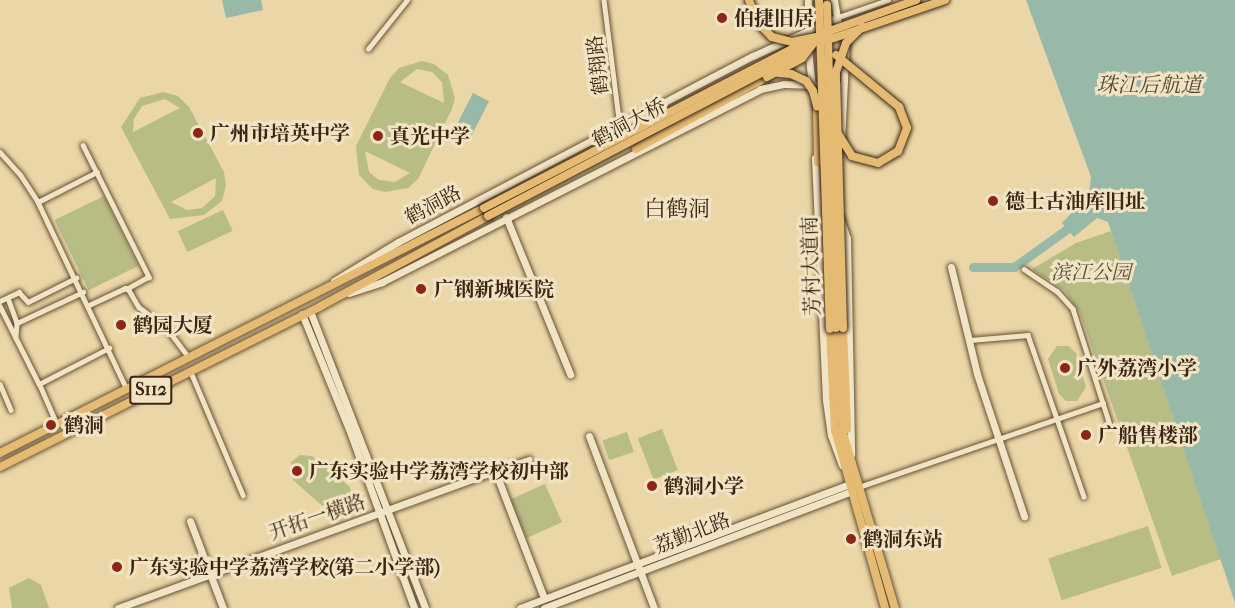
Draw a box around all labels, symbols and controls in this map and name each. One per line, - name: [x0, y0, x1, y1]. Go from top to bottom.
- place label: 伯捷旧居: [734, 6, 814, 30]
- marker: 伯捷旧居: [715, 11, 729, 25]
- street label: 鹤翔路: [582, 34, 614, 96]
- water label: 珠江后航道: [1097, 72, 1201, 98]
- street label: 鹤洞大桥: [588, 94, 670, 152]
- place label: 广州市培英中学: [210, 121, 350, 145]
- place label: 真光中学: [390, 124, 470, 148]
- marker: 广州市培英中学: [191, 126, 205, 140]
- marker: 真光中学: [371, 129, 385, 143]
- street label: 鹤洞路: [401, 180, 465, 230]
- place label: 德士古油库旧址: [1005, 189, 1145, 213]
- marker: 德士古油库旧址: [986, 194, 1000, 208]
- district label: 白鹤洞: [644, 197, 710, 223]
- street label: 芳村大道南: [797, 216, 825, 316]
- park label: 滨江公园: [1051, 260, 1131, 284]
- place label: 广钢新城医院: [434, 277, 554, 301]
- marker: 广钢新城医院: [412, 280, 430, 298]
- place label: 鹤园大厦: [133, 313, 213, 337]
- marker: 鹤园大厦: [114, 318, 128, 332]
- place label: 广外荔湾小学: [1077, 356, 1197, 380]
- marker: 广外荔湾小学: [1058, 361, 1072, 375]
- road number: S112: [128, 375, 174, 405]
- place label: 鹤洞: [64, 413, 104, 437]
- marker: 鹤洞: [42, 416, 60, 434]
- place label: 广船售楼部: [1098, 423, 1198, 447]
- marker: 广船售楼部: [1079, 428, 1093, 442]
- place label: 广东实验中学荔湾学校初中部: [309, 459, 569, 483]
- marker: 广东实验中学荔湾学校初中部: [290, 464, 304, 478]
- place label: 鹤洞小学: [664, 474, 744, 498]
- marker: 鹤洞小学: [645, 479, 659, 493]
- street label: 开拓一横路: [266, 489, 368, 545]
- street label: 荔勤北路: [650, 507, 734, 559]
- place label: 鹤洞东站: [863, 527, 943, 551]
- marker: 鹤洞东站: [844, 532, 858, 546]
- place label: 广东实验中学荔湾学校(第二小学部): [129, 555, 440, 579]
- marker: 广东实验中学荔湾学校(第二小学部): [110, 560, 124, 574]

